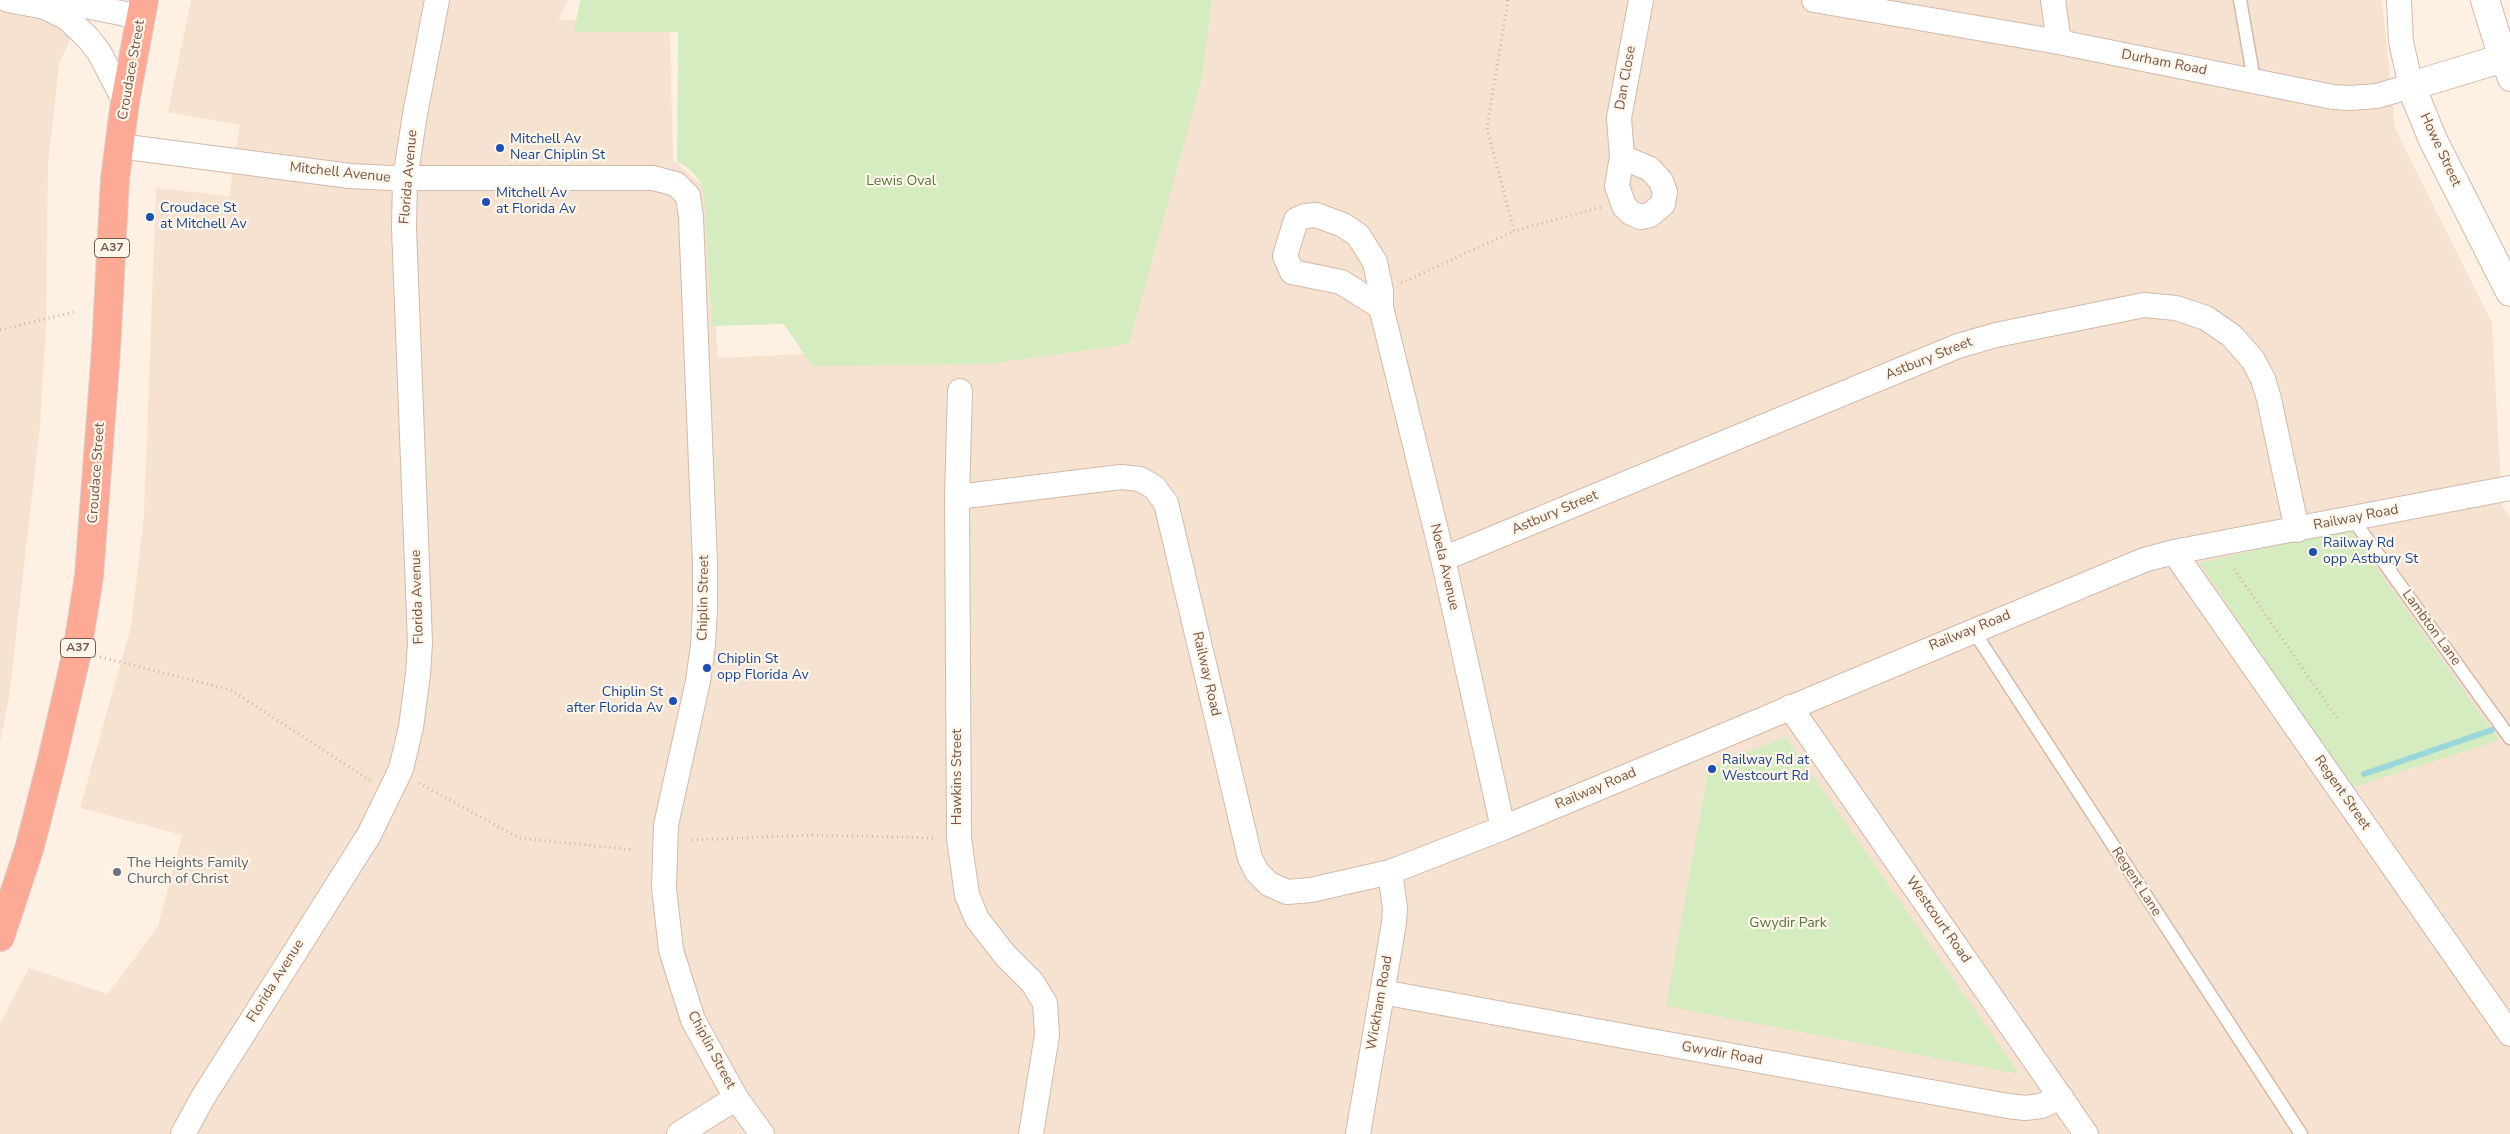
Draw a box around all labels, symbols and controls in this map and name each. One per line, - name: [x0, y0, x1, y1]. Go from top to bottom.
- street label: Croudace Street: [115, 19, 149, 121]
- street label: Dan Close: [1612, 45, 1640, 111]
- street label: Durham Road: [2120, 46, 2208, 80]
- street label: Howe Street: [2416, 111, 2464, 189]
- street label: Florida Avenue: [397, 129, 421, 225]
- place label: Mitchell Av Near Chiplin St: [510, 132, 605, 164]
- marker: Mitchell Av Near Chiplin St: [494, 142, 506, 154]
- street label: Mitchell Avenue: [289, 159, 391, 187]
- park label: Lewis Oval: [866, 174, 936, 190]
- place label: Mitchell Av at Florida Av: [496, 186, 576, 218]
- marker: Mitchell Av at Florida Av: [480, 196, 492, 208]
- place label: Croudace St at Mitchell Av: [160, 201, 247, 233]
- marker: Croudace St at Mitchell Av: [144, 211, 156, 223]
- road number: A37: [94, 238, 130, 258]
- street label: Astbury Street: [1883, 334, 1975, 384]
- street label: Croudace Street: [85, 422, 109, 524]
- street label: Astbury Street: [1509, 487, 1601, 539]
- street label: Railway Road: [2312, 502, 2400, 534]
- street label: Noela Avenue: [1426, 522, 1462, 612]
- place label: Railway Rd opp Astbury St: [2323, 536, 2418, 568]
- marker: Railway Rd opp Astbury St: [2307, 546, 2319, 558]
- street label: Florida Avenue: [408, 549, 428, 645]
- street label: Chiplin Street: [695, 555, 713, 641]
- street label: Lambton Lane: [2398, 587, 2464, 669]
- street label: Railway Road: [1927, 607, 2013, 655]
- street label: Railway Road: [1188, 630, 1224, 718]
- road number: A37: [60, 638, 96, 658]
- place label: Chiplin St opp Florida Av: [717, 652, 809, 684]
- marker: Chiplin St opp Florida Av: [701, 662, 713, 674]
- place label: Chiplin St after Florida Av: [566, 685, 663, 718]
- marker: Chiplin St after Florida Av: [667, 695, 679, 707]
- street label: Hawkins Street: [950, 729, 966, 825]
- place label: Railway Rd at Westcourt Rd: [1722, 753, 1809, 786]
- street label: Regent Street: [2310, 753, 2374, 833]
- marker: Railway Rd at Westcourt Rd: [1706, 763, 1718, 775]
- street label: Railway Road: [1553, 764, 1639, 814]
- street label: Regent Lane: [2107, 844, 2165, 920]
- place label: The Heights Family Church of Christ: [127, 856, 248, 889]
- marker: The Heights Family Church of Christ: [111, 866, 123, 878]
- street label: Westcourt Road: [1902, 873, 1974, 967]
- park label: Gwydir Park: [1749, 916, 1827, 932]
- street label: Florida Avenue: [244, 936, 308, 1026]
- street label: Wickham Road: [1363, 954, 1397, 1052]
- street label: Chiplin Street: [683, 1008, 739, 1092]
- street label: Gwydir Road: [1680, 1039, 1764, 1069]

